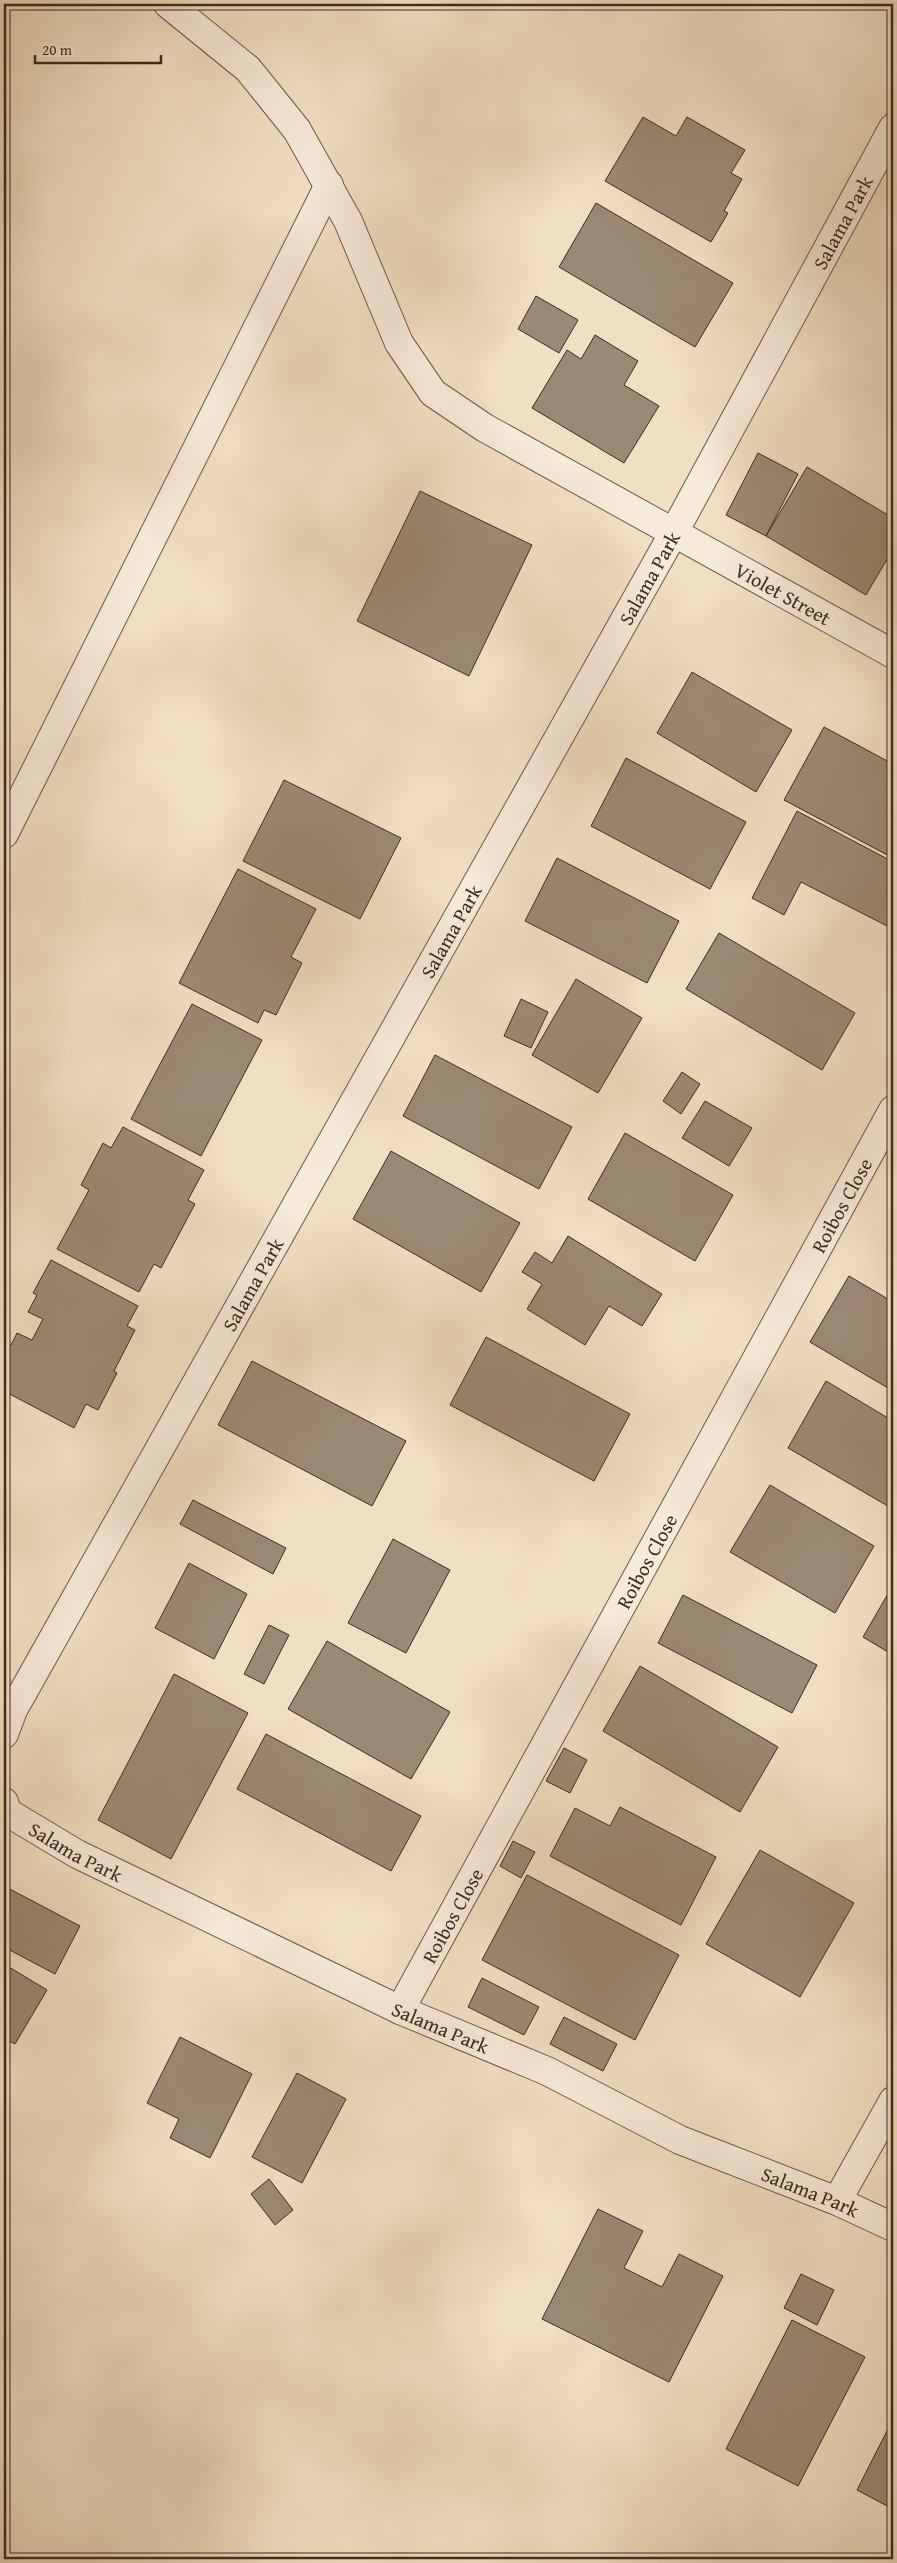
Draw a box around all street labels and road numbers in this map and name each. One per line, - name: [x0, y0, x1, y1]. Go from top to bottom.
- street label: Salama Park: [805, 169, 880, 274]
- street label: Salama Park: [611, 525, 687, 630]
- street label: Violet Street: [730, 555, 837, 632]
- street label: Salama Park: [412, 878, 489, 983]
- street label: Roibos Close: [803, 1152, 879, 1258]
- street label: Salama Park: [214, 1231, 290, 1336]
- street label: Roibos Close: [608, 1508, 684, 1614]
- street label: Salama Park: [24, 1814, 129, 1889]
- street label: Roibos Close: [414, 1863, 490, 1968]
- street label: Salama Park: [387, 1994, 495, 2060]
- street label: Salama Park: [757, 2159, 865, 2224]

